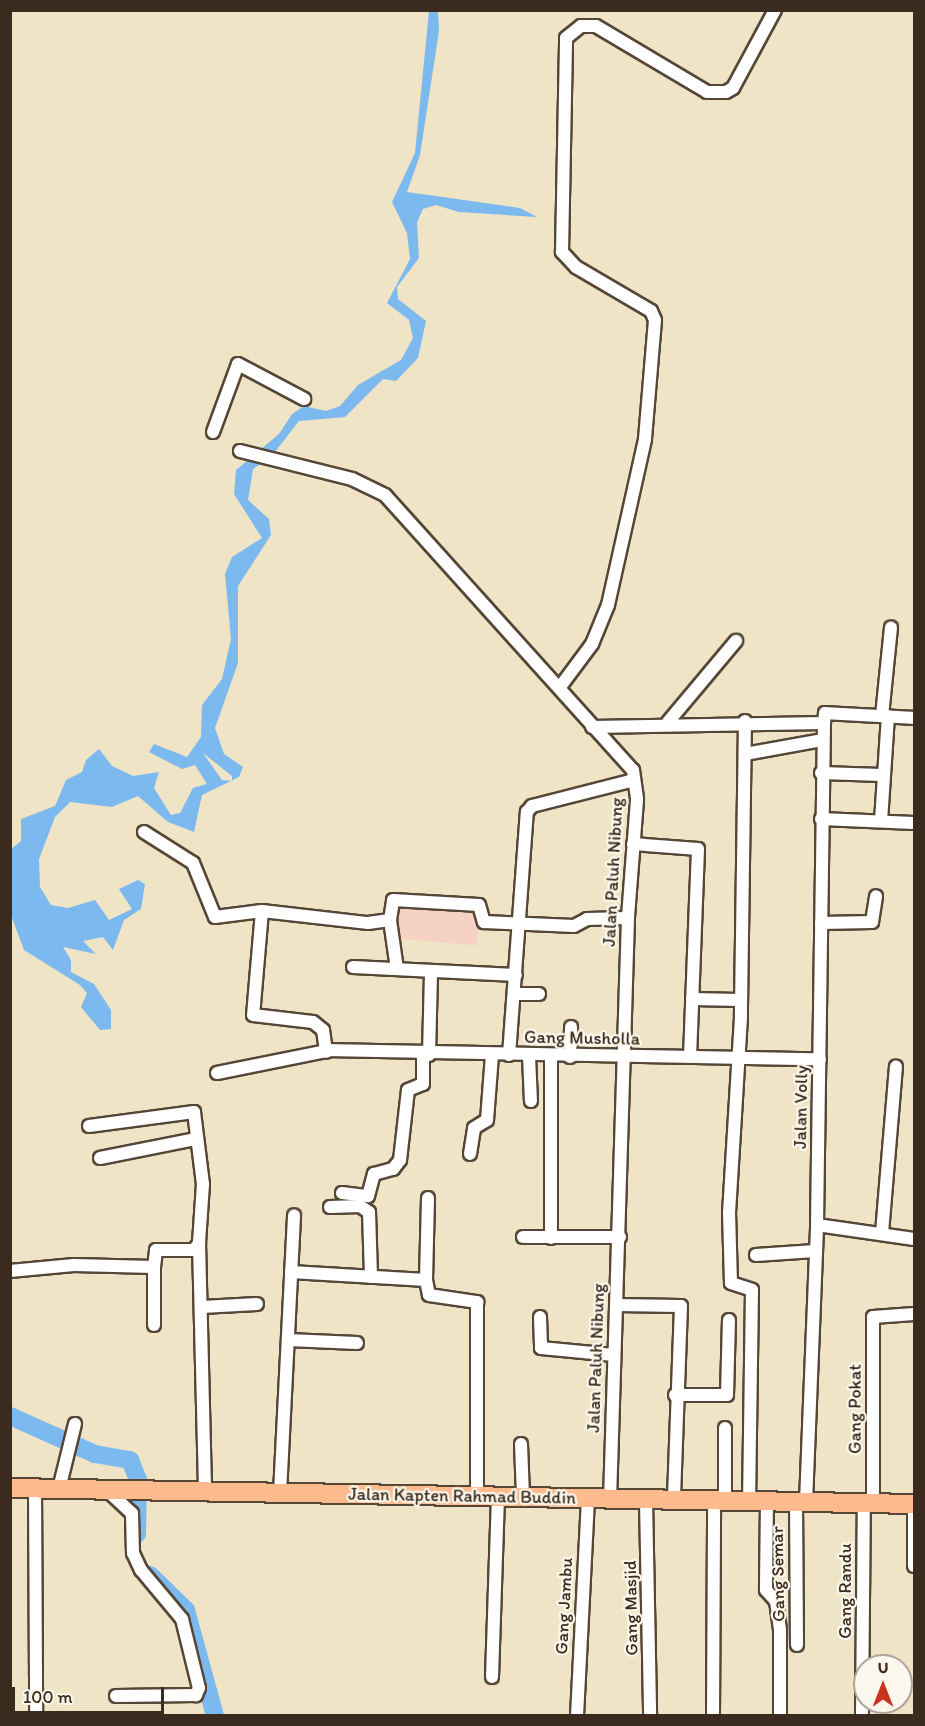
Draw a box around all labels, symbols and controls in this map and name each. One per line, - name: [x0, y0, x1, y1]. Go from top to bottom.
- street label: Jalan Paluh Nibung: [598, 798, 628, 946]
- street label: Gang Musholla: [524, 1026, 640, 1050]
- street label: Jalan Volly: [789, 1065, 813, 1149]
- street label: Jalan Paluh Nibung: [583, 1284, 609, 1432]
- street label: Gang Pokat: [844, 1364, 866, 1454]
- street label: Jalan Kapten Rahmad Buddin: [348, 1483, 576, 1509]
- street label: Gang Semar: [766, 1526, 790, 1622]
- street label: Gang Randu: [834, 1543, 856, 1639]
- street label: Gang Jambu: [551, 1557, 577, 1655]
- street label: Gang Masjid: [619, 1560, 643, 1656]
- north arrow: [853, 1654, 913, 1714]
- text: U: [878, 1658, 888, 1677]
- scale bar: [15, 1675, 166, 1713]
- text: 100 m: [23, 1686, 73, 1708]

